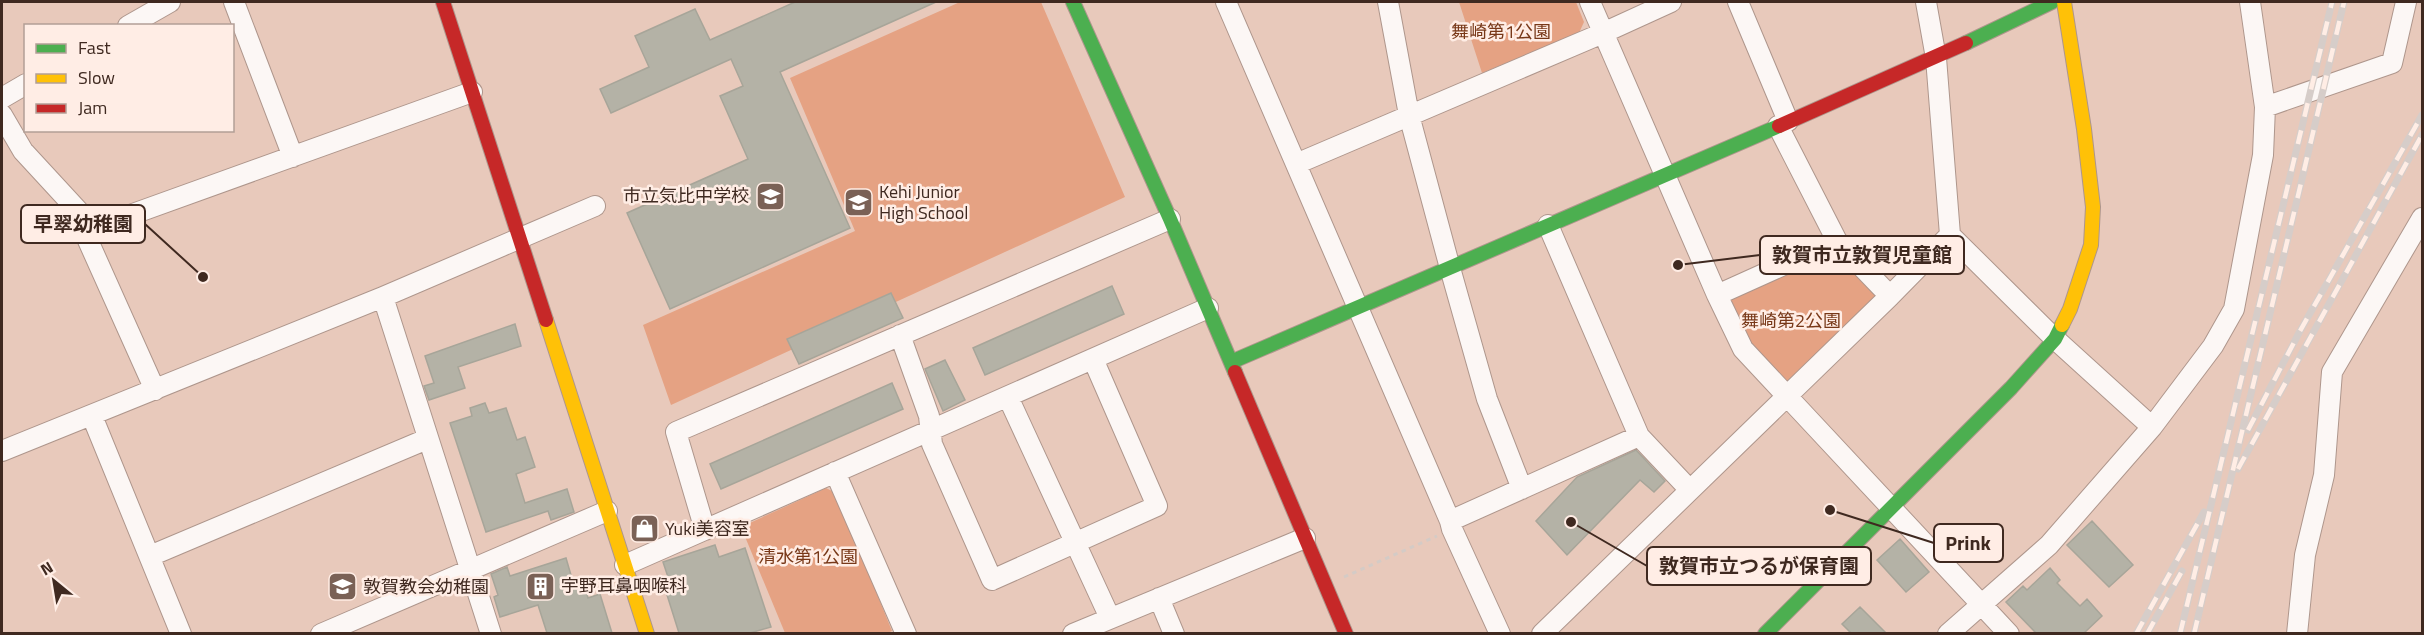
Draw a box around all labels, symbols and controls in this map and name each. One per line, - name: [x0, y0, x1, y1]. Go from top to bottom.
- park label: 舞崎第1公園: [1451, 18, 1551, 45]
- legend: [24, 24, 234, 132]
- text: Fast: [78, 34, 111, 61]
- text: Slow: [78, 64, 115, 91]
- text: Jam: [78, 94, 107, 121]
- place label: Kehi Junior High School: [879, 178, 968, 226]
- school or university icon: 市立気比中学校: [754, 180, 786, 212]
- place label: 市立気比中学校: [623, 182, 749, 209]
- school or university icon: Kehi Junior High School: [842, 186, 874, 218]
- callout: 早翠幼稚園: [21, 205, 145, 243]
- text: 早翠幼稚園: [33, 208, 133, 239]
- callout: 敦賀市立敦賀児童館: [1760, 236, 1964, 274]
- text: 敦賀市立敦賀児童館: [1772, 239, 1952, 270]
- park label: 舞崎第2公園: [1741, 307, 1841, 334]
- shop icon: Yuki美容室: [628, 513, 660, 545]
- place label: Yuki美容室: [665, 515, 750, 542]
- callout: Prink: [1934, 524, 2003, 562]
- text: Prink: [1945, 527, 1992, 558]
- park label: 清水第1公園: [758, 543, 858, 570]
- callout: 敦賀市立つるが保育園: [1647, 547, 1871, 585]
- text: 敦賀市立つるが保育園: [1659, 550, 1859, 581]
- north arrow: [24, 551, 84, 611]
- text: N: [36, 555, 57, 581]
- building icon: 宇野耳鼻咽喉科: [524, 570, 556, 602]
- school or university icon: 敦賀教会幼稚園: [326, 571, 358, 603]
- place label: 宇野耳鼻咽喉科: [561, 572, 687, 599]
- place label: 敦賀教会幼稚園: [363, 573, 489, 600]

